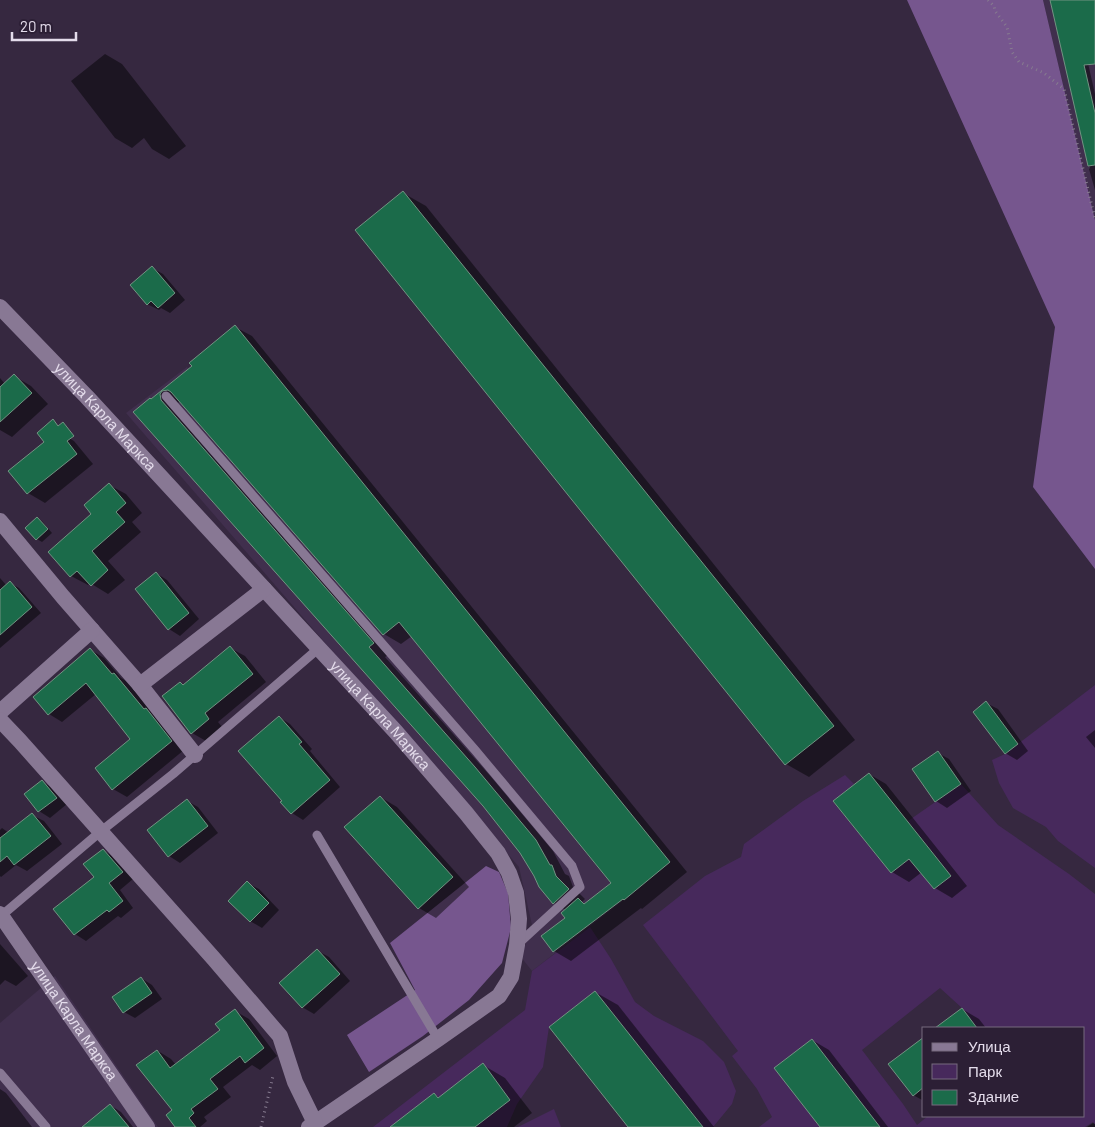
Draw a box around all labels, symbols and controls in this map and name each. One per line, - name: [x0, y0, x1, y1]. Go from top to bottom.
- scale bar: [12, 10, 76, 42]
- text: 20 m: [20, 17, 52, 35]
- street label: улица Карла Маркса: [51, 359, 161, 475]
- street label: улица Карла Маркса: [327, 656, 435, 774]
- street label: улица Карла Маркса: [27, 957, 123, 1084]
- legend: [922, 1027, 1085, 1117]
- text: Улица: [968, 1037, 1011, 1055]
- text: Парк: [968, 1062, 1002, 1080]
- text: Здание: [968, 1087, 1019, 1105]

